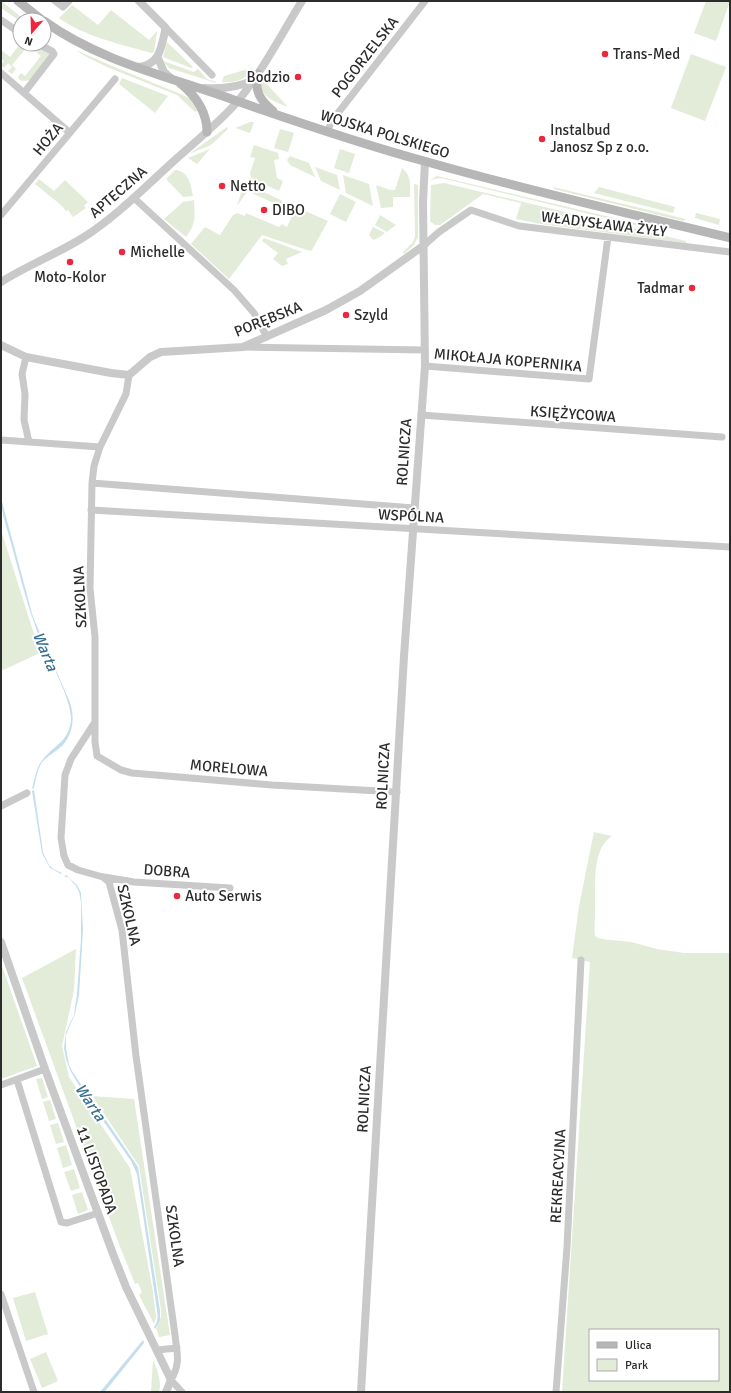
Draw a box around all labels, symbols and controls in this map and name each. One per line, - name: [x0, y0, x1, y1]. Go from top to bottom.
- north arrow: [12, 12, 52, 52]
- street label: POGORZELSKA: [328, 13, 402, 101]
- text: N: [23, 34, 35, 48]
- place label: Trans-Med: [613, 45, 680, 63]
- marker: Trans-Med: [600, 49, 610, 59]
- place label: Bodzio: [247, 68, 290, 86]
- marker: Bodzio: [293, 72, 303, 82]
- street label: WOJSKA POLSKIEGO: [318, 106, 452, 162]
- street label: HOŻA: [29, 119, 67, 159]
- place label: Instalbud Janosz Sp z o.o.: [550, 121, 649, 156]
- marker: Instalbud Janosz Sp z o.o.: [537, 134, 547, 144]
- street label: APTECZNA: [86, 162, 150, 222]
- place label: Netto: [230, 177, 266, 195]
- marker: Netto: [217, 181, 227, 191]
- place label: DIBO: [272, 201, 305, 219]
- marker: DIBO: [259, 205, 269, 215]
- street label: WŁADYSŁAWA ŻYŁY: [540, 207, 668, 241]
- place label: Michelle: [130, 243, 185, 261]
- marker: Michelle: [117, 247, 127, 257]
- marker: Moto-Kolor: [65, 257, 75, 267]
- place label: Moto-Kolor: [34, 268, 106, 286]
- place label: Tadmar: [637, 279, 684, 297]
- marker: Tadmar: [687, 283, 697, 293]
- street label: PORĘBSKA: [232, 297, 304, 341]
- place label: Szyld: [354, 306, 388, 324]
- marker: Szyld: [341, 310, 351, 320]
- street label: MIKOŁAJA KOPERNIKA: [433, 345, 583, 375]
- street label: KSIĘŻYCOWA: [529, 402, 617, 426]
- street label: ROLNICZA: [393, 418, 415, 486]
- street label: WSPÓLNA: [377, 504, 445, 527]
- street label: SZKOLNA: [69, 565, 91, 629]
- water label: Warta: [28, 629, 63, 675]
- street label: ROLNICZA: [372, 742, 394, 810]
- street label: MORELOWA: [189, 756, 269, 780]
- street label: DOBRA: [143, 860, 191, 882]
- street label: SZKOLNA: [113, 883, 145, 947]
- place label: Auto Serwis: [185, 887, 262, 905]
- marker: Auto Serwis: [172, 891, 182, 901]
- street label: ROLNICZA: [353, 1065, 375, 1133]
- water label: Warta: [70, 1080, 110, 1126]
- street label: 11 LISTOPADA: [73, 1124, 121, 1216]
- street label: REKREACYJNA: [547, 1128, 569, 1224]
- street label: SZKOLNA: [162, 1204, 188, 1268]
- legend: [589, 1329, 719, 1381]
- text: Ulica: [625, 1338, 652, 1353]
- text: Park: [625, 1358, 648, 1373]

